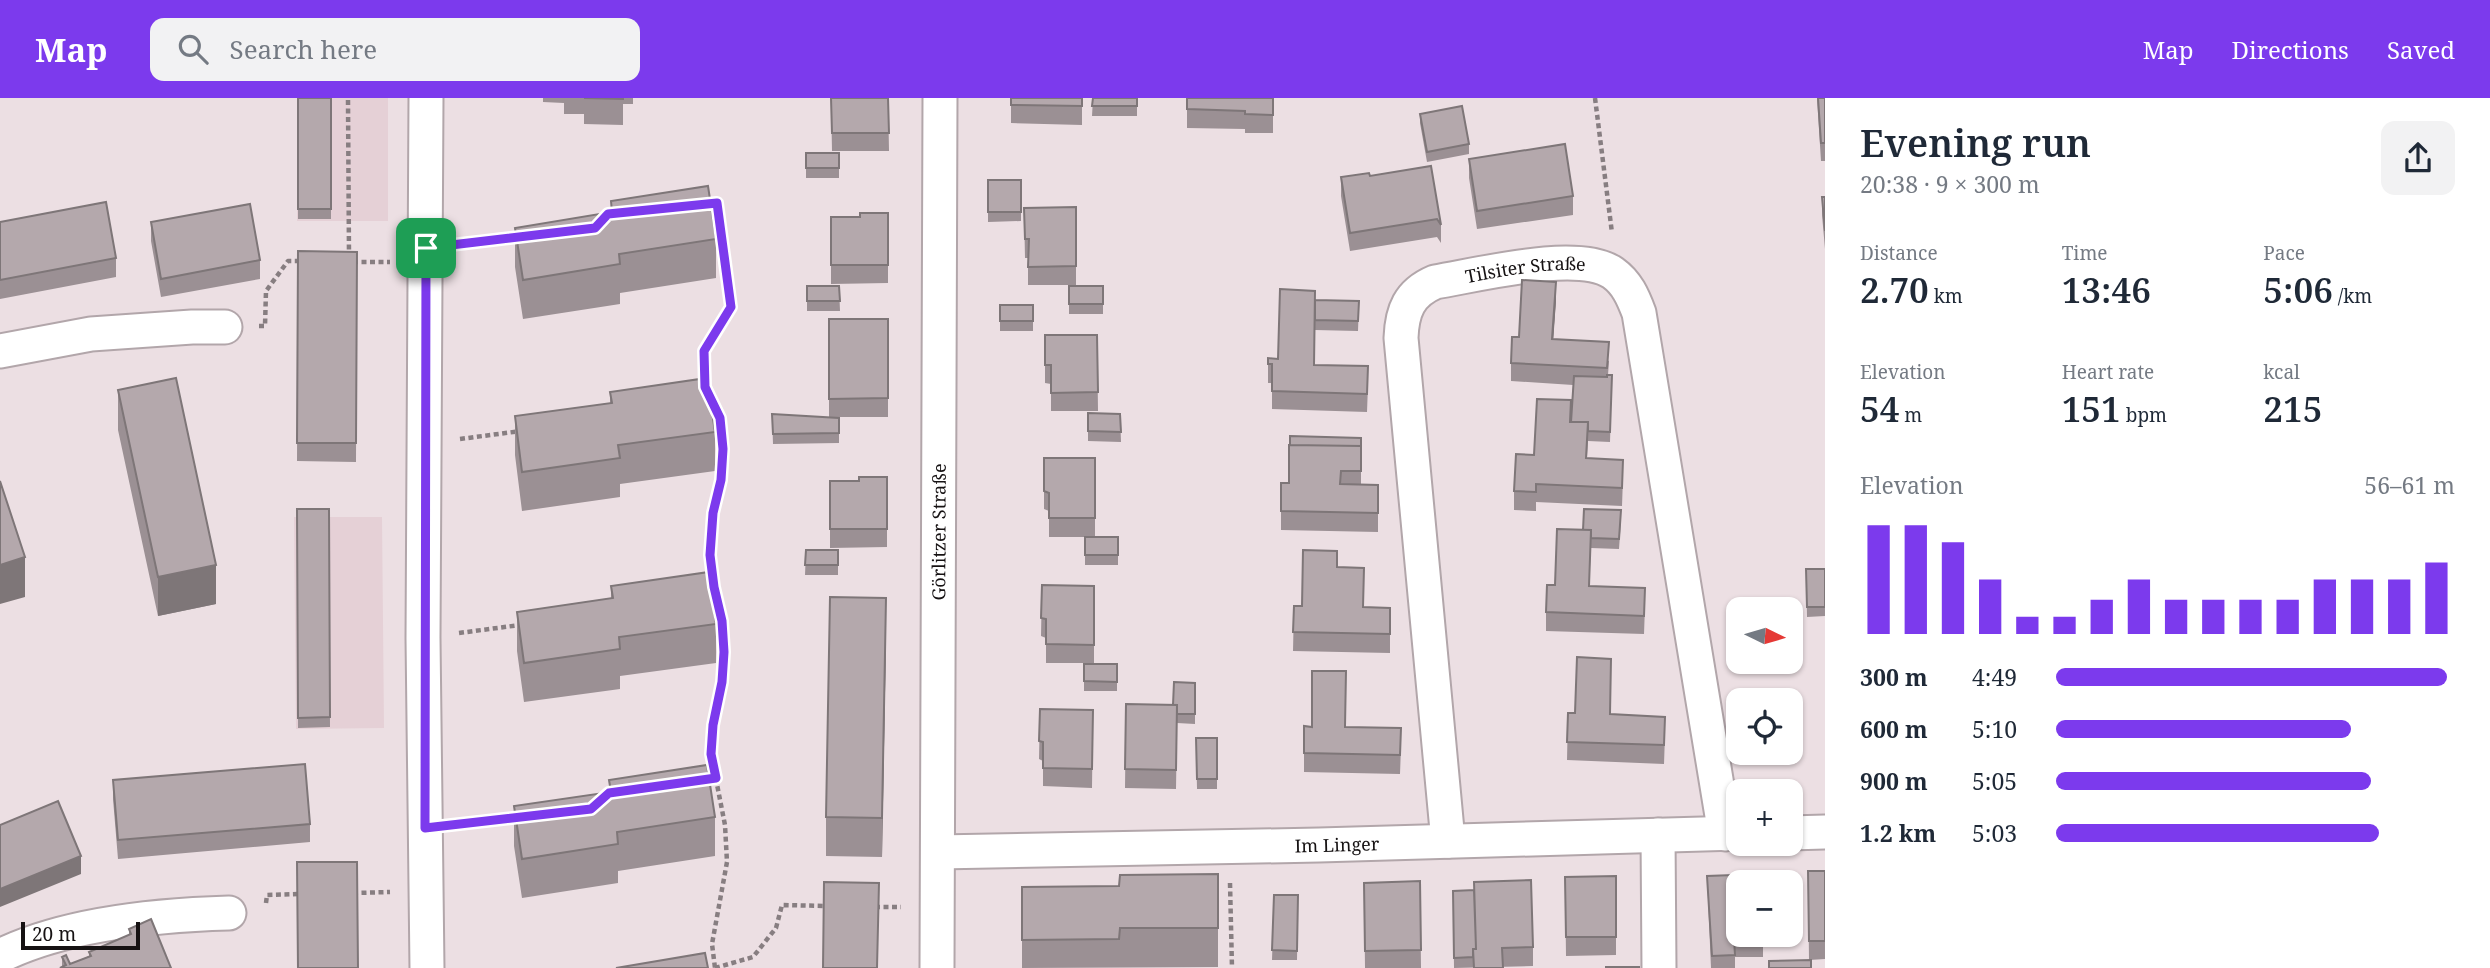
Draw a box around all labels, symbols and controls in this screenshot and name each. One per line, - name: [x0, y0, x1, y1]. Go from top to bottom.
- search box: [150, 18, 640, 81]
- text: Map: [35, 27, 108, 72]
- icon: search: [174, 30, 212, 68]
- text: Search here: [230, 31, 377, 67]
- text: Map: [2143, 33, 2194, 66]
- text: Directions: [2232, 33, 2349, 66]
- text: Saved: [2387, 33, 2455, 66]
- text: Evening run: [1860, 116, 2091, 168]
- button: share: [2381, 121, 2455, 195]
- text: 20:38 · 9 × 300 m: [1860, 168, 2040, 200]
- pin: [396, 218, 456, 278]
- icon: arrive: [407, 229, 445, 267]
- text: Distance: [1860, 240, 1938, 266]
- text: Time: [2062, 240, 2108, 266]
- text: Pace: [2263, 240, 2305, 266]
- street label: Tilsiter Straße: [1463, 251, 1587, 288]
- text: 2.70: [1860, 266, 1929, 313]
- text: 13:46: [2062, 266, 2151, 313]
- text: 5:06: [2263, 266, 2333, 313]
- text: km: [1929, 283, 1963, 309]
- text: /km: [2333, 283, 2372, 309]
- text: Elevation: [1860, 359, 1946, 385]
- text: Heart rate: [2062, 359, 2154, 385]
- text: kcal: [2263, 359, 2300, 385]
- text: 54: [1860, 385, 1899, 432]
- text: 151: [2062, 385, 2121, 432]
- text: 215: [2263, 385, 2322, 432]
- text: m: [1899, 402, 1922, 428]
- text: bpm: [2121, 402, 2167, 428]
- street label: Görlitzer Straße: [926, 463, 951, 601]
- text: Elevation: [1860, 469, 1964, 501]
- text: 56–61 m: [2364, 469, 2455, 501]
- north arrow: [1726, 597, 1802, 674]
- map controls: [1726, 597, 1803, 947]
- text: 300 m: [1860, 661, 1928, 693]
- text: 4:49: [1972, 661, 2017, 693]
- button: locate: [1726, 688, 1803, 765]
- text: 600 m: [1860, 713, 1928, 745]
- text: 5:10: [1972, 713, 2017, 745]
- text: 900 m: [1860, 765, 1928, 797]
- text: 5:05: [1972, 765, 2017, 797]
- button: +: [1726, 779, 1803, 856]
- text: 1.2 km: [1860, 817, 1936, 849]
- text: 5:03: [1972, 817, 2017, 849]
- street label: Im Linger: [1294, 831, 1380, 857]
- button: −: [1726, 870, 1803, 947]
- scale bar: [21, 919, 140, 951]
- text: 20 m: [32, 921, 76, 947]

